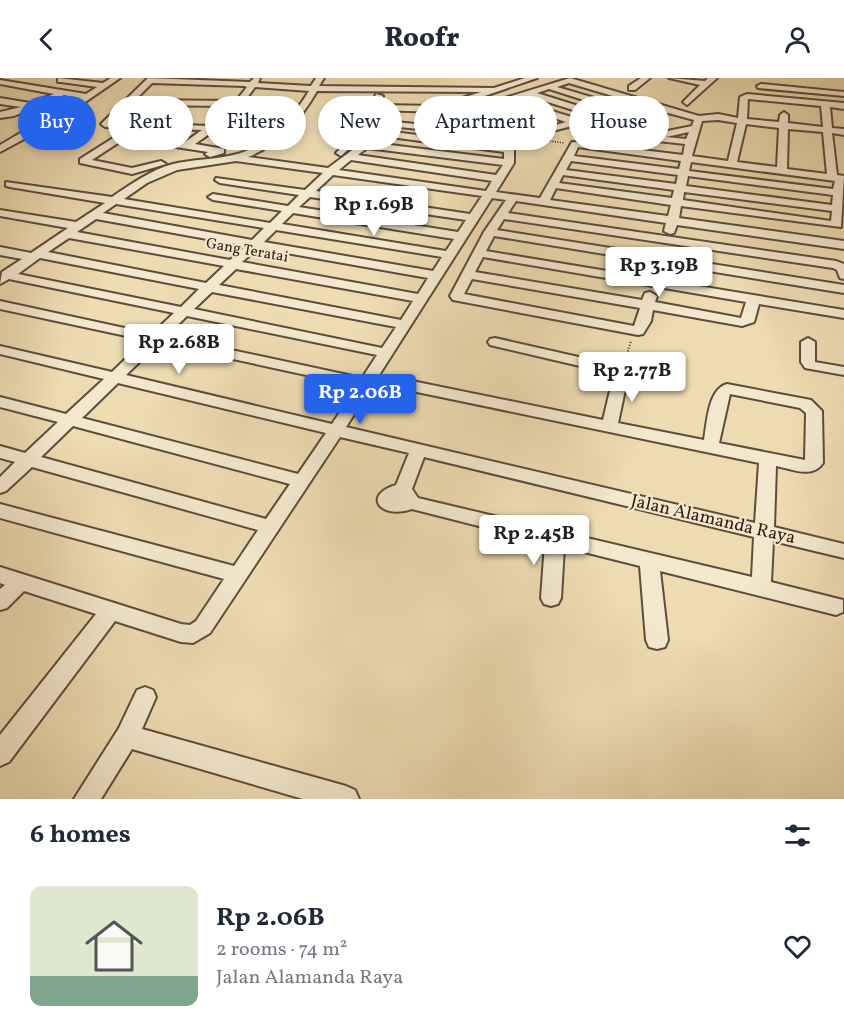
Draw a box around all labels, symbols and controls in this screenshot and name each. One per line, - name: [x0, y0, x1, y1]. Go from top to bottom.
- text: Roofr: [384, 20, 460, 58]
- icon: back: [30, 23, 63, 56]
- icon: person: [781, 23, 814, 56]
- chip: Buy: [18, 96, 96, 150]
- chip: Rent: [108, 96, 193, 150]
- chip: Filters: [205, 96, 306, 150]
- chip: New: [318, 96, 402, 150]
- chip: Apartment: [414, 96, 557, 150]
- chip: House: [569, 96, 669, 150]
- pin: Rp 1.69B: [312, 186, 436, 237]
- text: Rp 1.69B: [334, 191, 414, 219]
- street label: Gang Teratai: [204, 233, 290, 269]
- pin: Rp 3.19B: [597, 247, 721, 298]
- text: Rp 3.19B: [619, 252, 699, 280]
- pin: Rp 2.68B: [117, 324, 241, 375]
- text: Rp 2.68B: [138, 329, 220, 357]
- pin: Rp 2.77B: [570, 352, 694, 403]
- text: Rp 2.77B: [593, 357, 671, 385]
- pin: Rp 2.06B: [298, 374, 422, 425]
- text: Rp 2.06B: [318, 379, 402, 407]
- street label: Jalan Alamanda Raya: [628, 489, 798, 551]
- pin: Rp 2.45B: [472, 515, 596, 566]
- text: Rp 2.45B: [493, 520, 575, 548]
- text: 6 homes: [30, 817, 131, 853]
- icon: filters: [781, 819, 814, 852]
- text: Rp 2.06B: [216, 900, 325, 936]
- icon: home: [78, 910, 150, 982]
- icon: heart: [781, 930, 814, 963]
- text: 2 rooms · 74 m²: [216, 936, 347, 964]
- text: Jalan Alamanda Raya: [216, 964, 403, 992]

